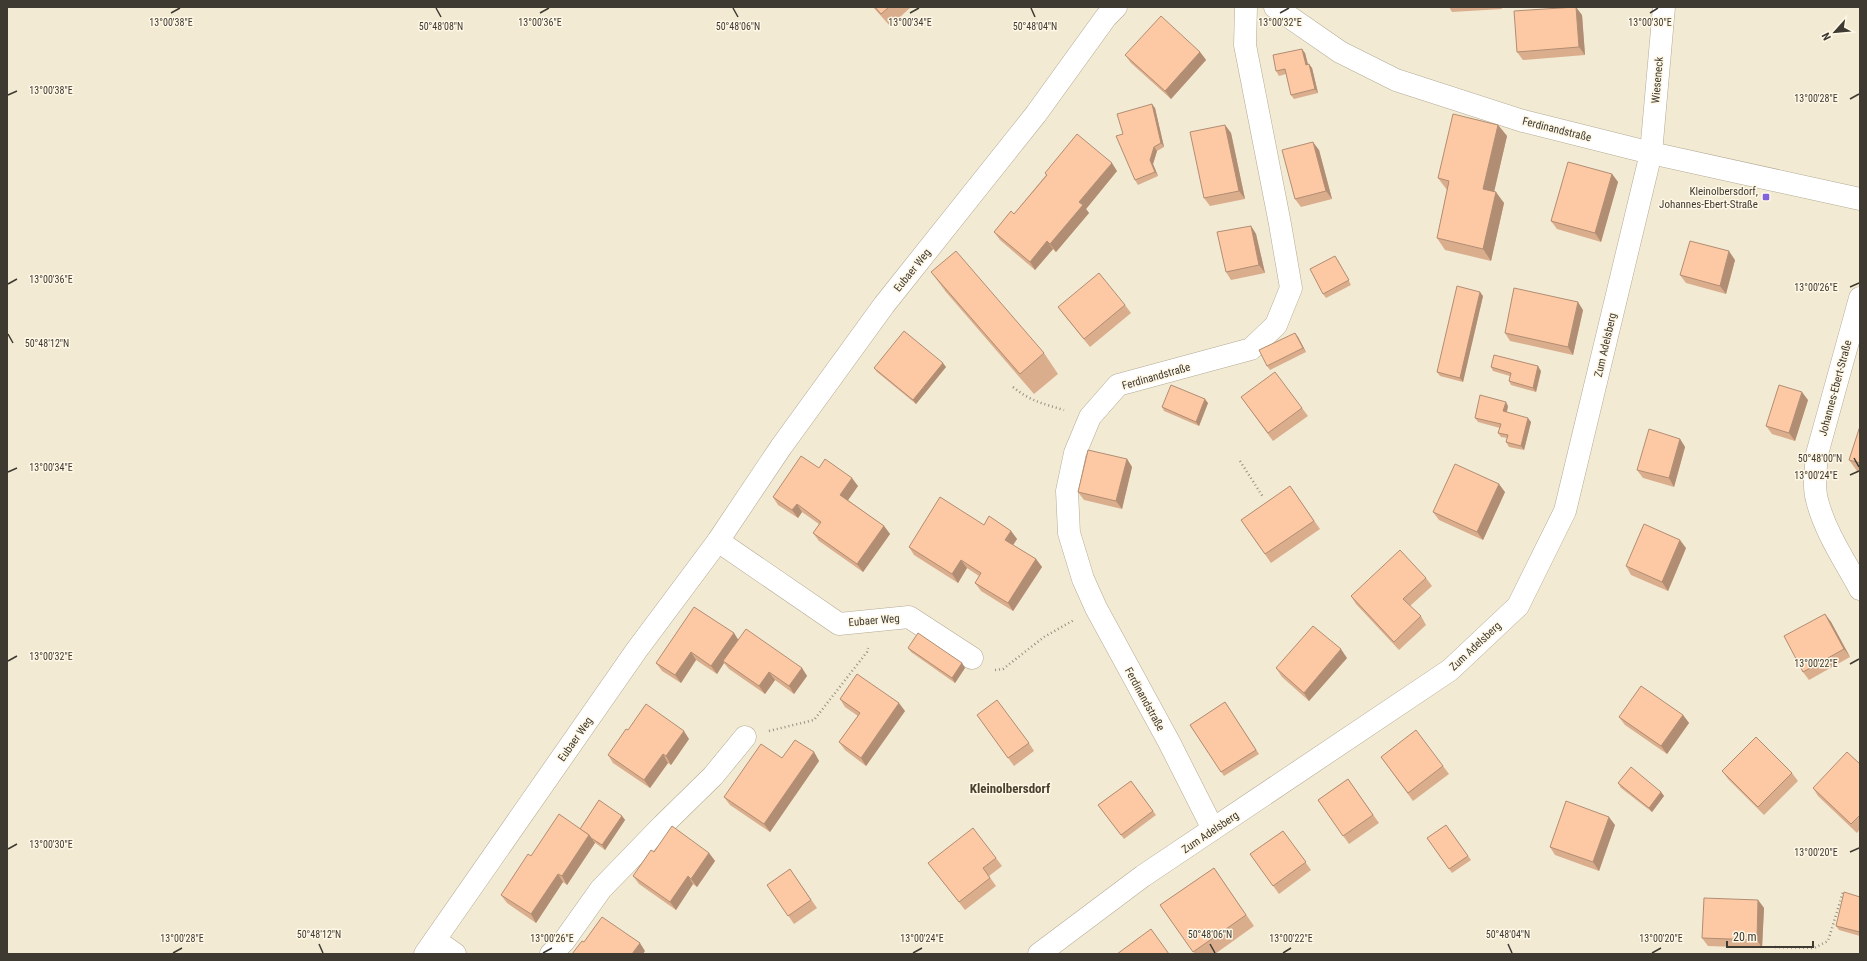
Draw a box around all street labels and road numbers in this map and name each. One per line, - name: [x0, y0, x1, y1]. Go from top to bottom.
- street label: Wieseneck: [1649, 56, 1666, 104]
- street label: Ferdinandstraße: [1521, 115, 1593, 144]
- street label: Eubaer Weg: [891, 246, 934, 294]
- street label: Zum Adelsberg: [1592, 312, 1619, 379]
- street label: Johannes-Ebert-Straße: [1816, 339, 1855, 438]
- street label: Ferdinandstraße: [1120, 361, 1192, 392]
- street label: Eubaer Weg: [848, 612, 900, 629]
- street label: Zum Adelsberg: [1447, 619, 1504, 673]
- street label: Ferdinandstraße: [1122, 665, 1167, 733]
- street label: Eubaer Weg: [555, 715, 595, 764]
- street label: Zum Adelsberg: [1179, 809, 1241, 856]

